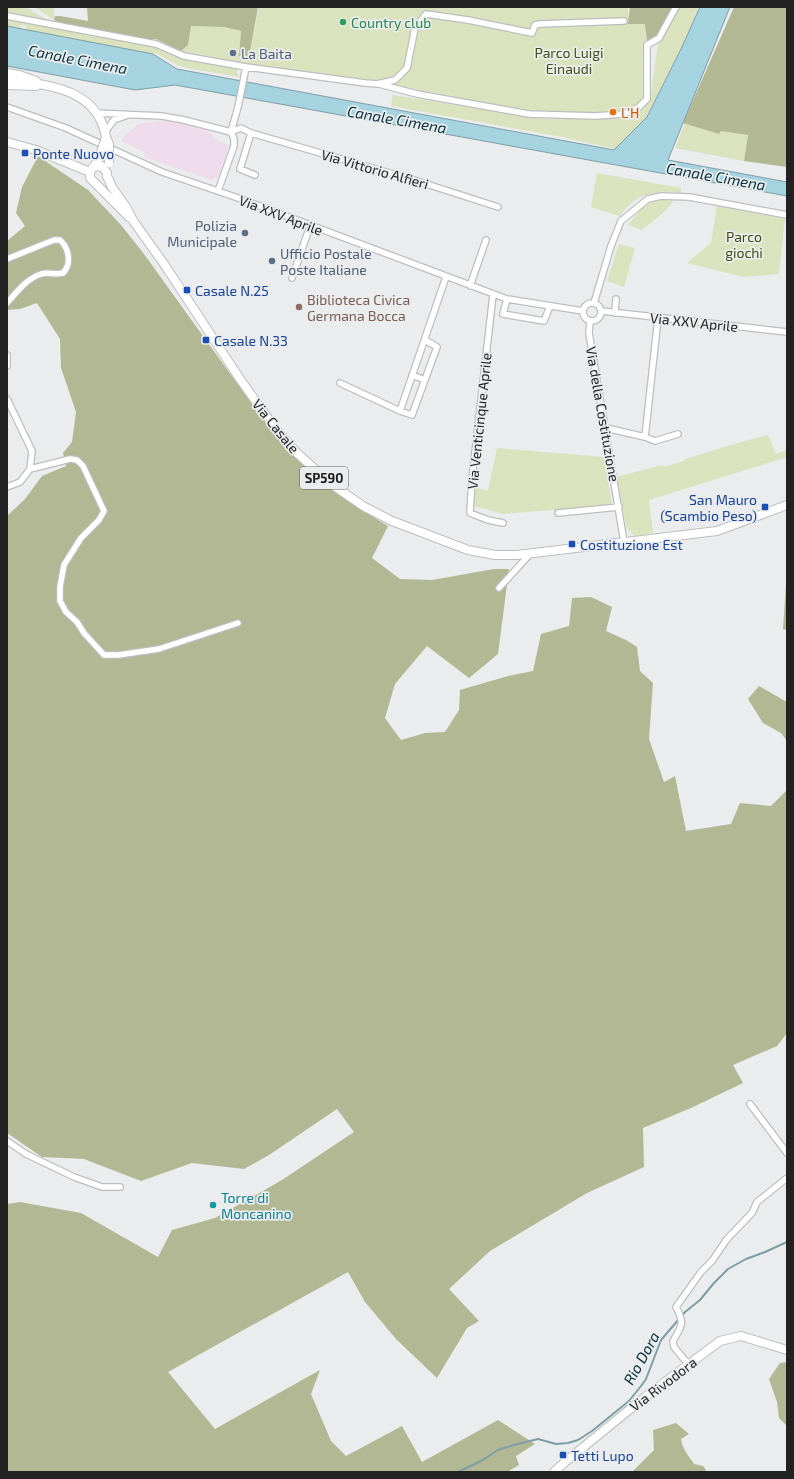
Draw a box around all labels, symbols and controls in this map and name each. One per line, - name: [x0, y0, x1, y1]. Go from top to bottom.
- place label: Country club: [351, 14, 431, 31]
- marker: Country club: [338, 17, 348, 27]
- water label: Canale Cimena: [27, 41, 129, 77]
- park label: Parco Luigi Einaudi: [534, 44, 604, 77]
- place label: La Baita: [241, 45, 292, 62]
- marker: La Baita: [228, 48, 238, 58]
- water label: Canale Cimena: [346, 101, 448, 137]
- place label: L'H: [621, 104, 639, 121]
- marker: L'H: [608, 107, 618, 117]
- place label: Ponte Nuovo: [33, 145, 114, 162]
- street label: Via Vittorio Alfieri: [319, 146, 431, 192]
- marker: Ponte Nuovo: [20, 148, 30, 158]
- water label: Canale Cimena: [665, 158, 767, 194]
- street label: Via XXV Aprile: [237, 191, 325, 239]
- place label: Polizia Municipale: [167, 217, 237, 250]
- marker: Polizia Municipale: [240, 228, 250, 238]
- park label: Parco giochi: [725, 228, 763, 261]
- place label: Ufficio Postale Poste Italiane: [280, 245, 372, 278]
- marker: Ufficio Postale Poste Italiane: [267, 256, 277, 266]
- place label: Casale N.25: [195, 282, 269, 299]
- marker: Casale N.25: [182, 285, 192, 295]
- place label: Biblioteca Civica Germana Bocca: [307, 291, 410, 324]
- marker: Biblioteca Civica Germana Bocca: [294, 302, 304, 312]
- street label: Via XXV Aprile: [649, 309, 739, 335]
- place label: Casale N.33: [214, 332, 288, 349]
- marker: Casale N.33: [201, 335, 211, 345]
- street label: Via della Costituzione: [583, 345, 623, 483]
- street label: Via Venticinque Aprile: [463, 352, 495, 490]
- street label: Via Casale: [249, 395, 303, 457]
- road number: SP590: [300, 467, 348, 489]
- place label: San Mauro (Scambio Peso): [660, 491, 757, 524]
- marker: San Mauro (Scambio Peso): [760, 502, 770, 512]
- place label: Costituzione Est: [580, 536, 683, 553]
- marker: Costituzione Est: [567, 539, 577, 549]
- place label: Torre di Moncanino: [221, 1189, 292, 1222]
- marker: Torre di Moncanino: [208, 1200, 218, 1210]
- water label: Rio Dora: [619, 1328, 663, 1388]
- street label: Via Rivodora: [626, 1353, 700, 1415]
- place label: Tetti Lupo: [571, 1447, 634, 1464]
- marker: Tetti Lupo: [558, 1450, 568, 1460]

